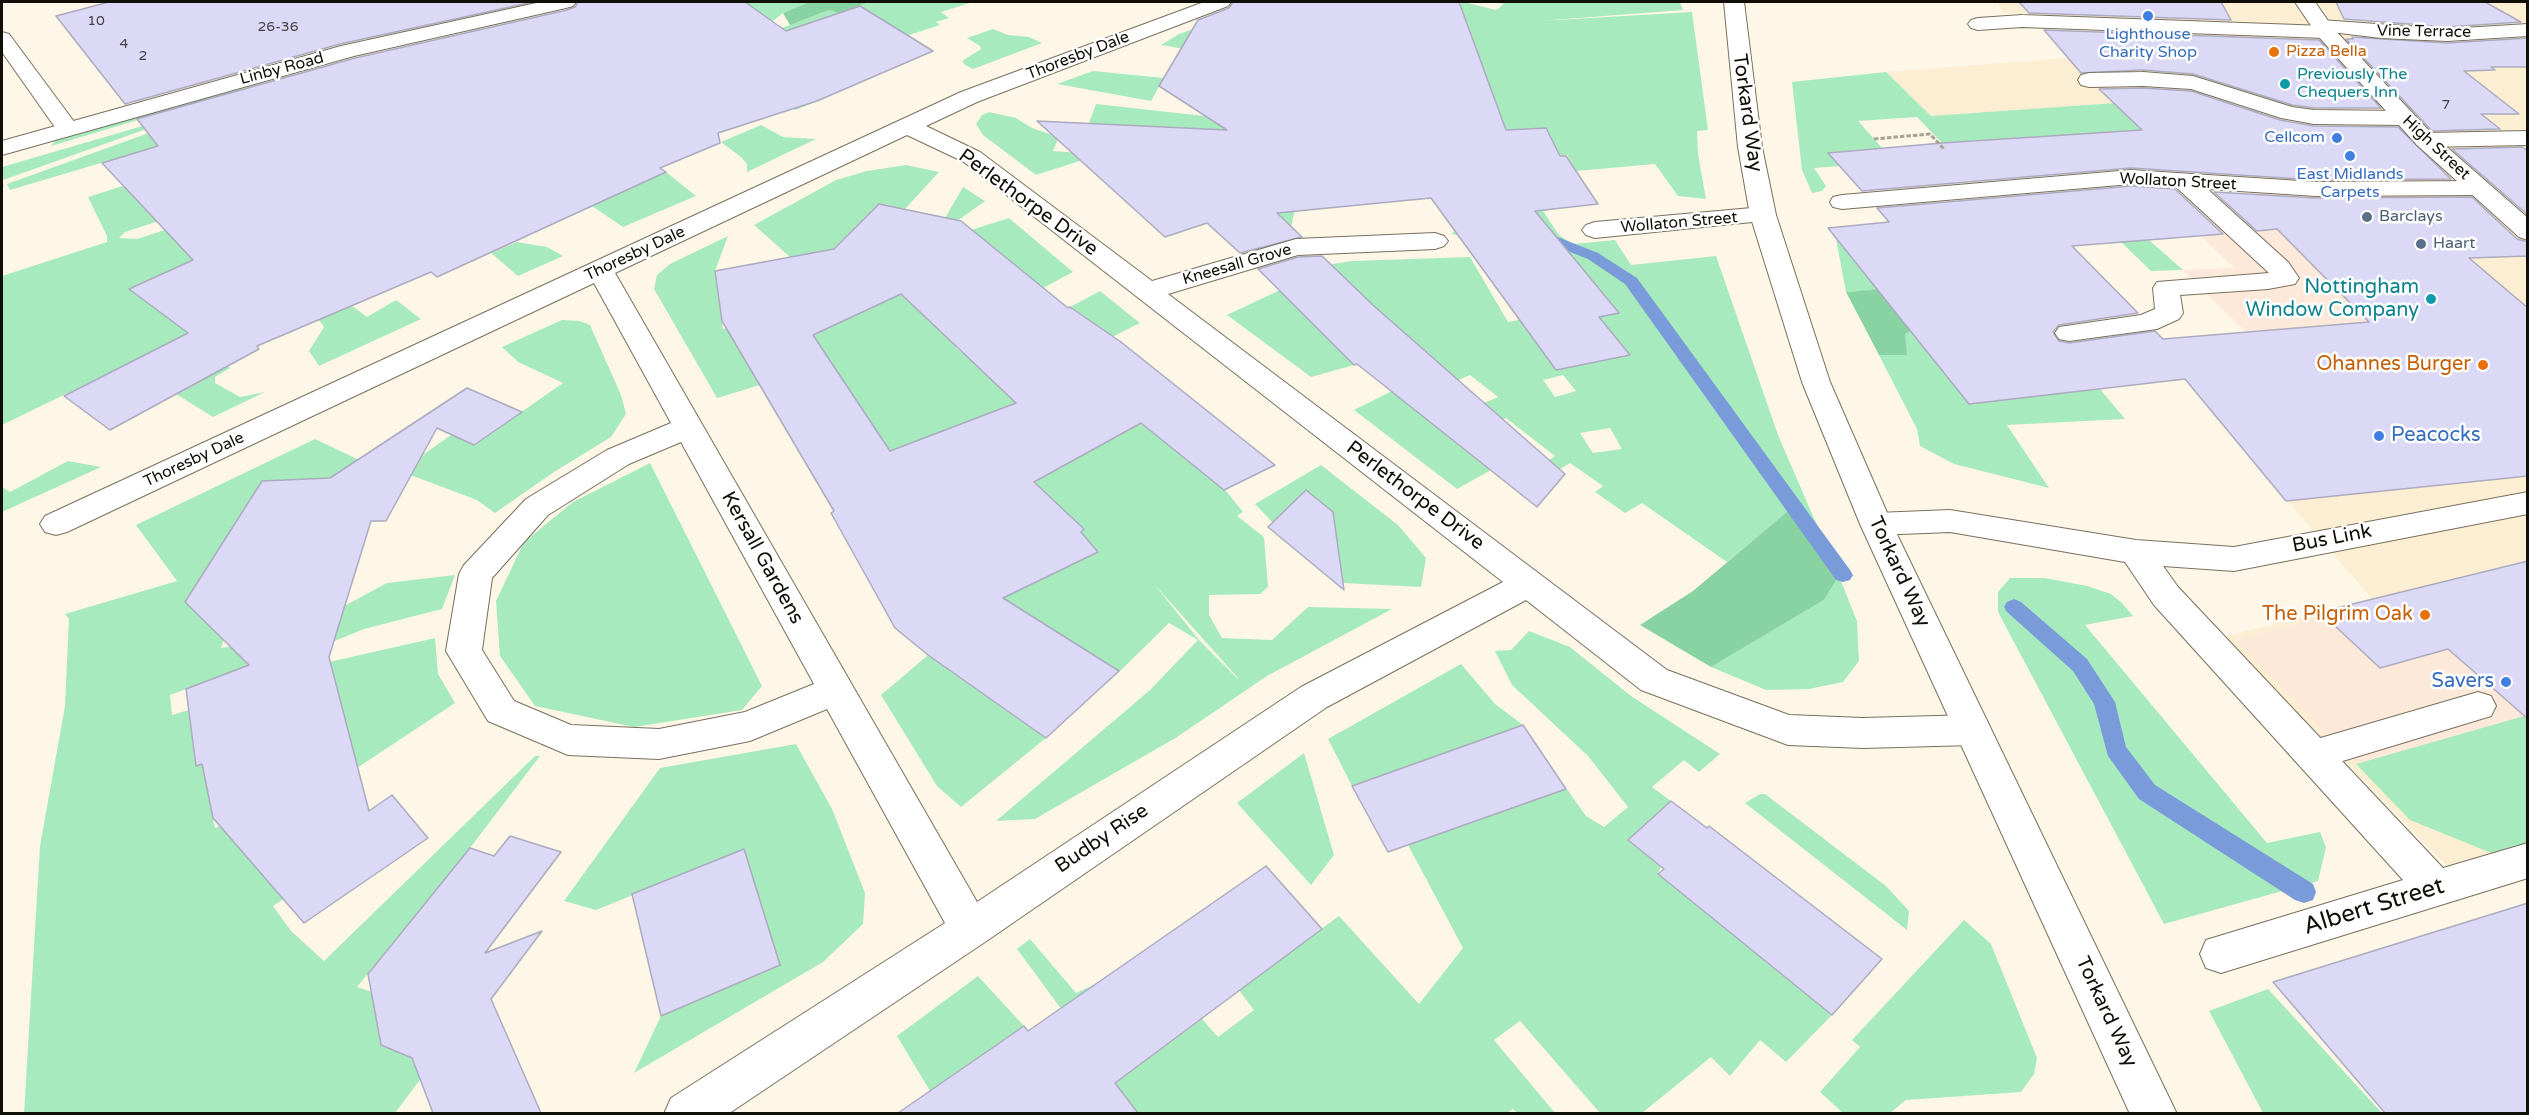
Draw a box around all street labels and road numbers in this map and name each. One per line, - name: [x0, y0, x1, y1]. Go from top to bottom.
- street label: Vine Terrace: [2377, 22, 2471, 42]
- street label: Thoresby Dale: [1024, 28, 1132, 84]
- street label: Linby Road: [238, 49, 326, 89]
- street label: Torkard Way: [1727, 52, 1767, 174]
- street label: High Street: [2398, 112, 2474, 184]
- street label: Perlethorpe Drive: [954, 144, 1102, 262]
- street label: Wollaton Street: [2119, 169, 2237, 195]
- street label: Wollaton Street: [1620, 208, 1738, 238]
- street label: Thoresby Dale: [582, 222, 688, 286]
- street label: Kneesall Grove: [1180, 240, 1294, 290]
- street label: Thoresby Dale: [141, 428, 247, 492]
- street label: Perlethorpe Drive: [1341, 436, 1489, 556]
- street label: Kersall Gardens: [716, 488, 808, 628]
- street label: Torkard Way: [1863, 513, 1935, 631]
- street label: Bus Link: [2290, 520, 2374, 558]
- street label: Budby Rise: [1051, 799, 1153, 879]
- street label: Albert Street: [2300, 872, 2448, 942]
- street label: Torkard Way: [2070, 953, 2142, 1071]

